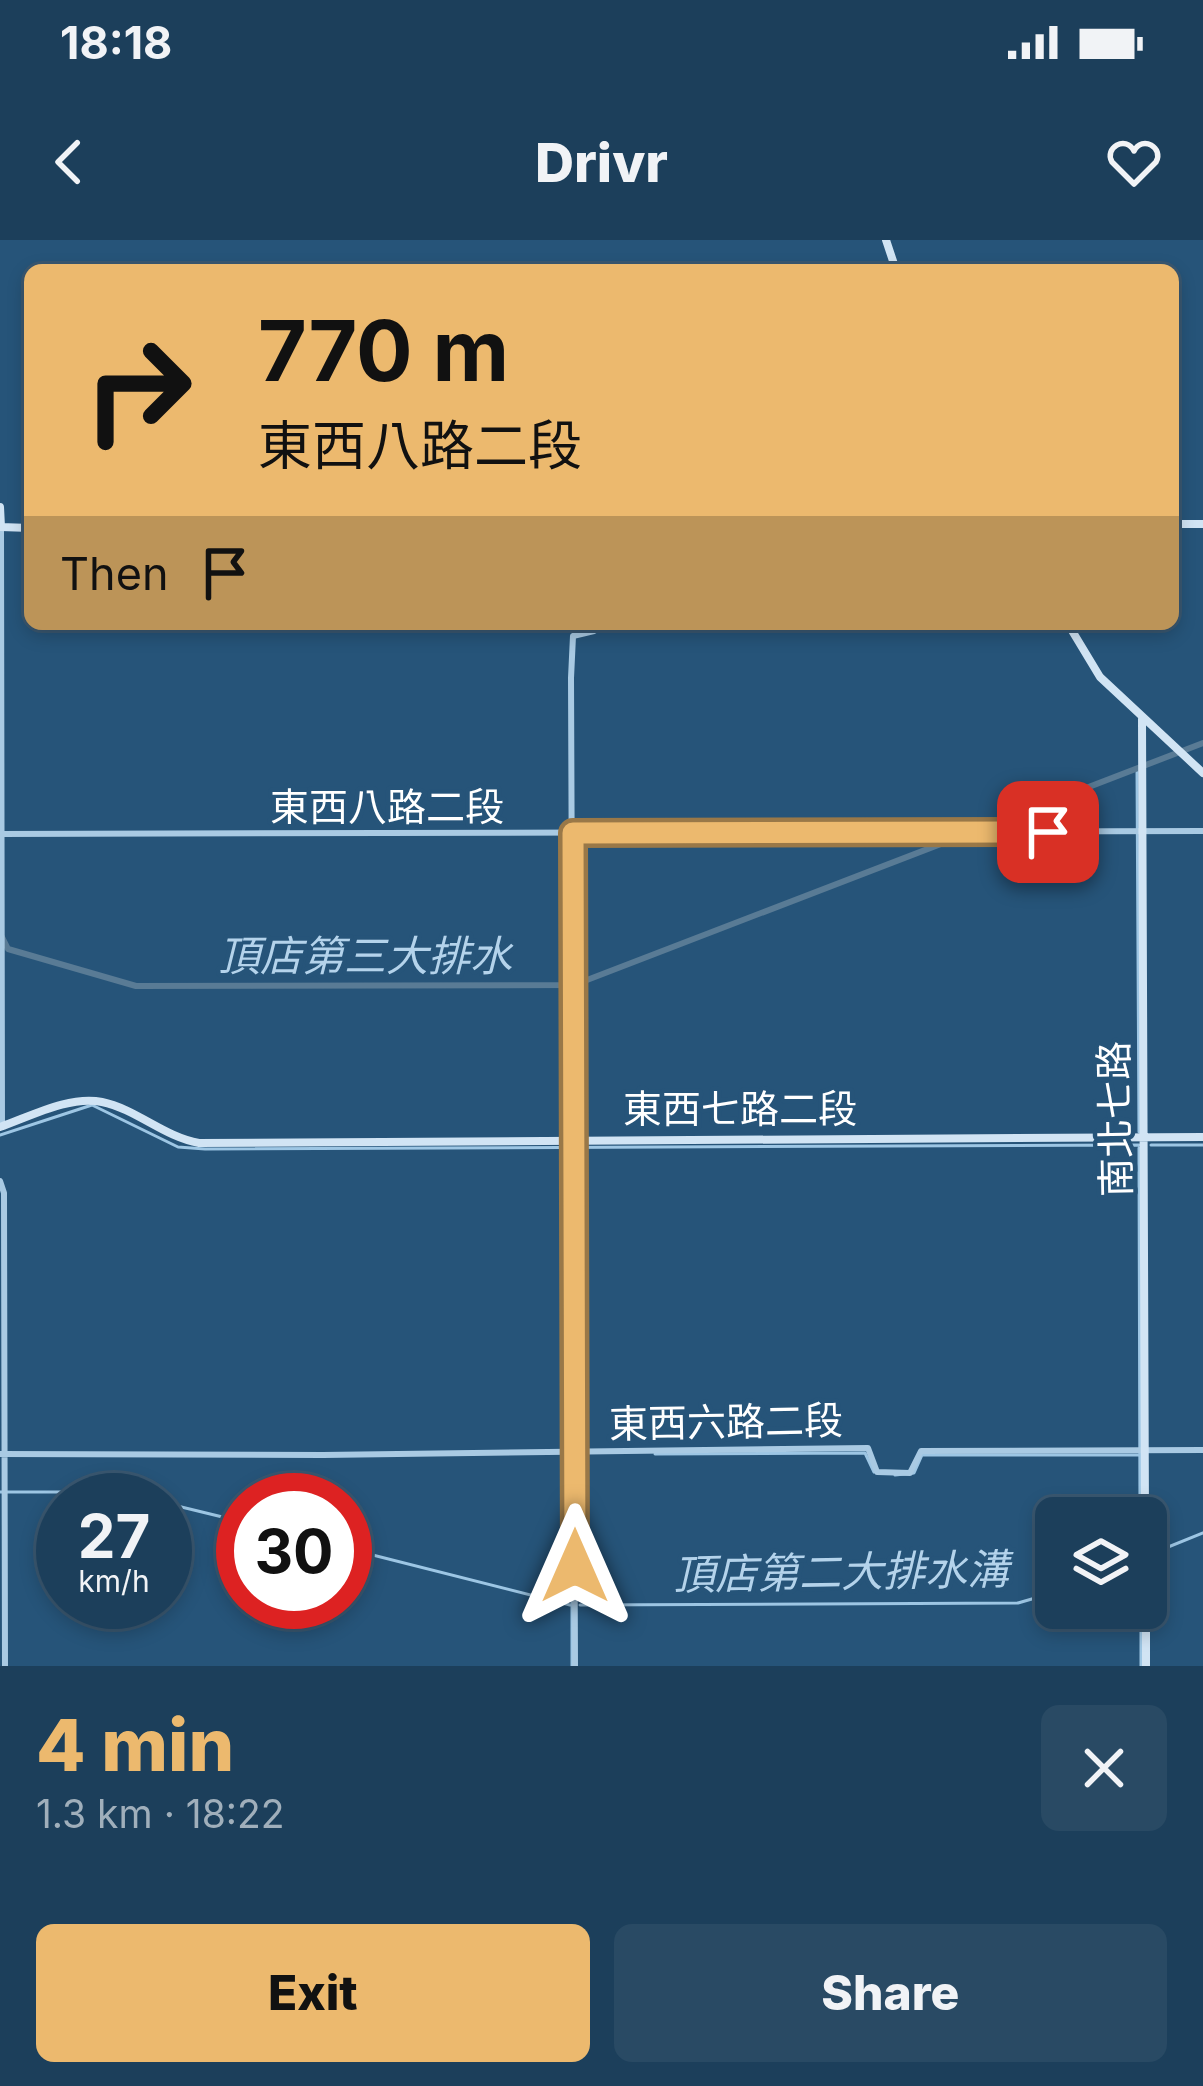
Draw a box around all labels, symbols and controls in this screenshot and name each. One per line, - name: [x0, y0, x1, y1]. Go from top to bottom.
- text: 18:18: [60, 15, 172, 70]
- icon: back: [36, 129, 102, 195]
- icon: heart: [1101, 129, 1167, 195]
- text: Drivr: [535, 130, 668, 195]
- text: 770 m: [258, 300, 509, 401]
- icon: right: [60, 312, 216, 468]
- text: 東西八路二段: [258, 413, 582, 478]
- icon: arrive: [192, 540, 258, 606]
- text: Then: [60, 546, 168, 601]
- pin: [997, 781, 1099, 883]
- street label: 東西八路二段: [270, 783, 504, 830]
- icon: arrive: [1015, 799, 1081, 865]
- water label: 頂店第三大排水: [218, 930, 514, 981]
- street label: 南北七路: [1090, 1041, 1139, 1197]
- street label: 東西七路二段: [623, 1085, 857, 1132]
- street label: 東西六路二段: [609, 1396, 843, 1447]
- speed limit sign: 30: [216, 1473, 372, 1629]
- map controls: [1035, 1497, 1167, 1629]
- button: layers: [1035, 1497, 1167, 1629]
- text: 27: [78, 1500, 150, 1572]
- position arrow: [512, 1503, 638, 1629]
- water label: 頂店第二大排水溝: [673, 1543, 1014, 1600]
- text: km/h: [78, 1563, 150, 1599]
- text: 4 min: [36, 1701, 234, 1788]
- button: close: [1041, 1705, 1167, 1831]
- text: 1.3 km · 18:22: [36, 1790, 285, 1837]
- button: Exit: [36, 1924, 590, 2062]
- button: Share: [614, 1924, 1167, 2062]

